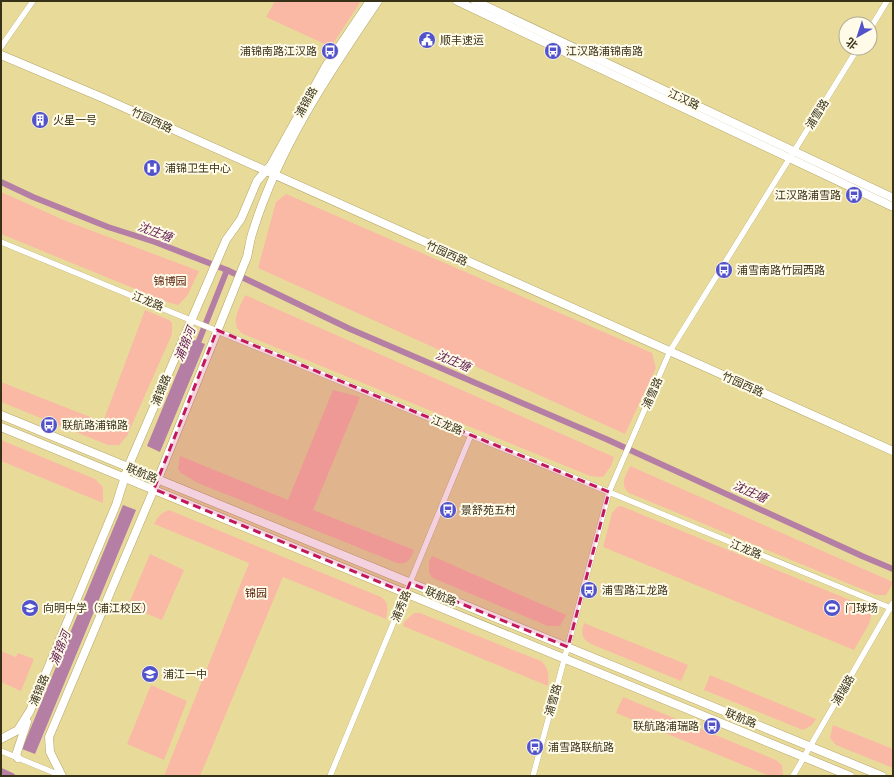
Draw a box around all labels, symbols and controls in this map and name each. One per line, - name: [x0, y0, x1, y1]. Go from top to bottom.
- north arrow: [838, 16, 878, 56]
- public building icon: 顺丰速运: [417, 30, 437, 50]
- place label: 顺丰速运: [440, 33, 484, 46]
- text: 北: [843, 36, 860, 53]
- bus stop icon: 浦锦南路江汉路: [320, 41, 340, 61]
- bus stop icon: 江汉路浦锦南路: [543, 41, 563, 61]
- place label: 浦锦南路江汉路: [240, 44, 317, 57]
- place label: 江汉路浦锦南路: [566, 44, 643, 57]
- street label: 浦锦路: [292, 84, 319, 119]
- street label: 江汉路: [667, 86, 702, 111]
- street label: 浦雪路: [802, 96, 831, 131]
- street label: 竹园西路: [130, 104, 175, 135]
- building icon: 火星一号: [30, 110, 50, 130]
- place label: 火星一号: [53, 113, 97, 126]
- hospital icon: 浦锦卫生中心: [142, 158, 162, 178]
- place label: 浦锦卫生中心: [165, 161, 231, 174]
- bus stop icon: 江汉路浦雪路: [844, 185, 864, 205]
- place label: 江汉路浦雪路: [775, 188, 841, 201]
- water label: 沈庄塘: [136, 218, 177, 245]
- street label: 竹园西路: [424, 238, 470, 267]
- bus stop icon: 浦雪南路竹园西路: [714, 260, 734, 280]
- place label: 浦雪南路竹园西路: [737, 263, 825, 276]
- park label: 锦博园: [154, 274, 187, 287]
- street label: 江龙路: [130, 288, 166, 313]
- water label: 浦锦河: [171, 322, 199, 363]
- water label: 沈庄塘: [434, 347, 475, 375]
- street label: 竹园西路: [720, 369, 766, 398]
- street label: 浦锦路: [148, 372, 173, 408]
- street label: 浦雪路: [639, 375, 664, 411]
- street label: 江龙路: [429, 412, 465, 437]
- bus stop icon: 联航路浦锦路: [39, 415, 59, 435]
- place label: 联航路浦锦路: [62, 418, 128, 431]
- street label: 联航路: [124, 460, 160, 485]
- water label: 沈庄塘: [731, 477, 772, 507]
- bus stop icon: 景舒苑五村: [438, 500, 458, 520]
- place label: 景舒苑五村: [461, 503, 516, 516]
- street label: 江龙路: [728, 536, 764, 561]
- bus stop icon: 浦雪路江龙路: [579, 580, 599, 600]
- street label: 联航路: [423, 583, 459, 608]
- place label: 浦雪路江龙路: [602, 583, 668, 596]
- park label: 锦园: [245, 586, 267, 599]
- street label: 浦秀路: [388, 588, 413, 624]
- school or university icon: 向明中学（浦江校区）: [20, 598, 40, 618]
- sports icon: 门球场: [822, 598, 842, 618]
- place label: 向明中学（浦江校区）: [43, 601, 153, 614]
- place label: 门球场: [845, 601, 878, 614]
- water label: 浦锦河: [46, 626, 74, 667]
- school or university icon: 浦江一中: [140, 664, 160, 684]
- place label: 浦江一中: [163, 667, 207, 680]
- street label: 浦锦路: [26, 672, 51, 708]
- street label: 浦瑞路: [829, 672, 856, 707]
- street label: 浦雪路: [542, 682, 563, 718]
- street label: 联航路: [723, 705, 759, 730]
- bus stop icon: 联航路浦瑞路: [702, 716, 722, 736]
- place label: 联航路浦瑞路: [633, 719, 699, 732]
- bus stop icon: 浦雪路联航路: [525, 737, 545, 757]
- place label: 浦雪路联航路: [548, 740, 614, 753]

